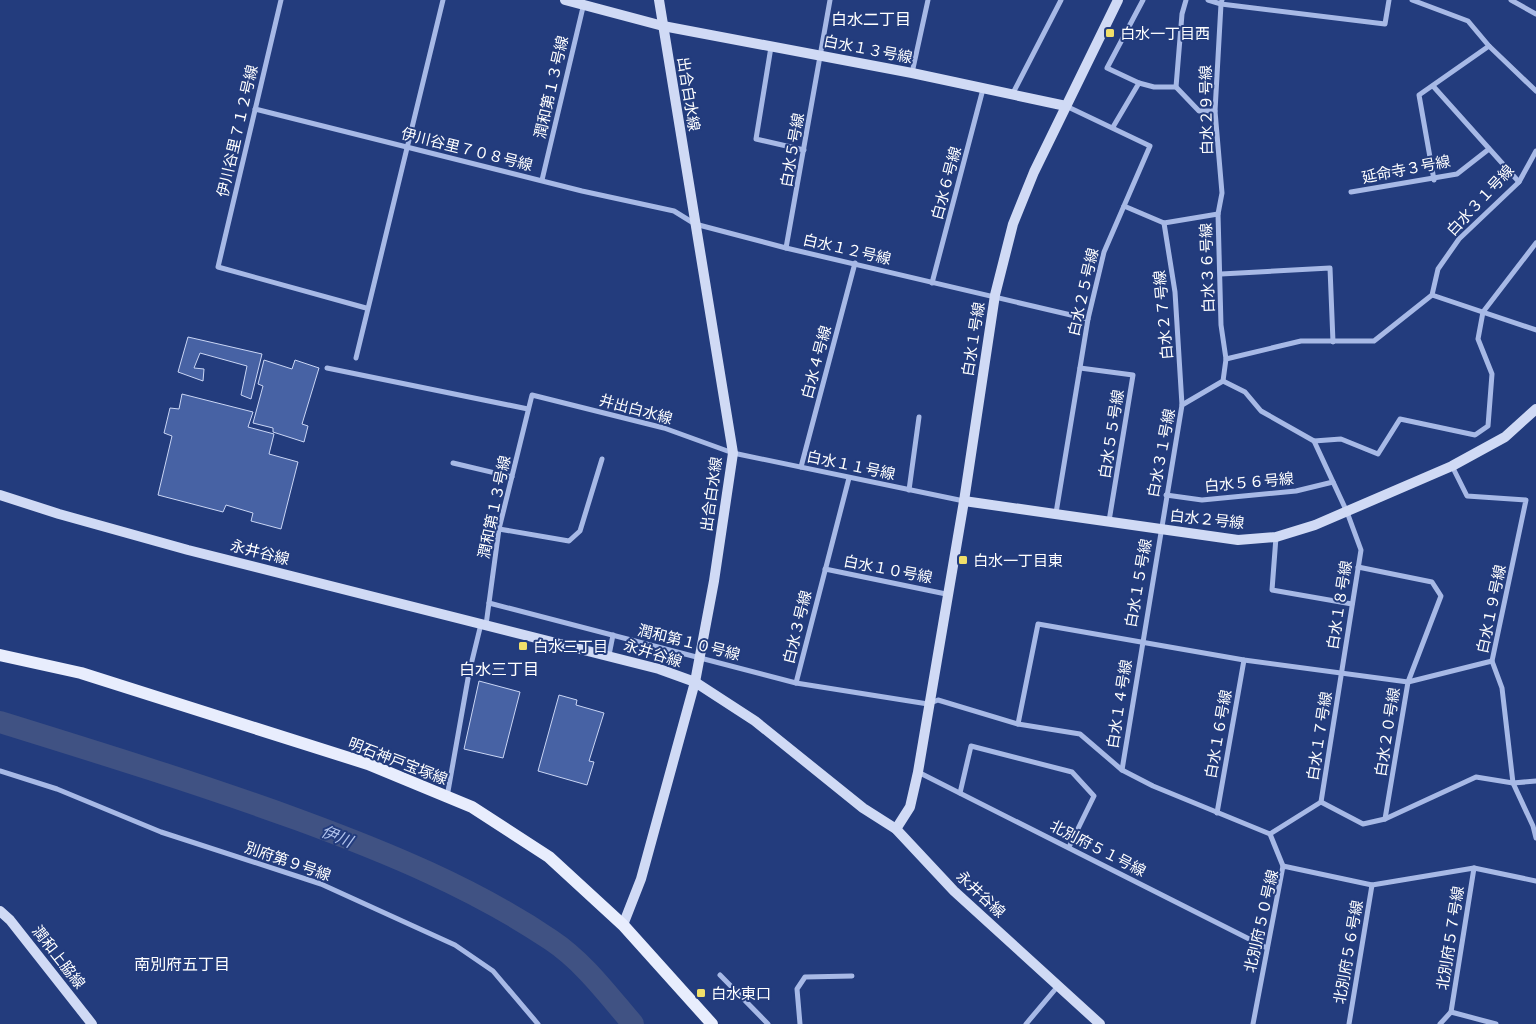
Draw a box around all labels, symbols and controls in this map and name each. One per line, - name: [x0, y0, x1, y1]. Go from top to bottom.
- district label: 白水二丁目: [831, 9, 911, 29]
- place label: 白水一丁目西: [1120, 24, 1210, 43]
- marker: 白水一丁目西: [1104, 27, 1116, 39]
- street label: 白水１３号線: [822, 31, 914, 67]
- street label: 潤和第１３号線: [530, 34, 572, 140]
- street label: 出合白水線: [674, 55, 704, 133]
- street label: 伊川谷里７１２号線: [213, 63, 261, 199]
- street label: 白水２９号線: [1196, 65, 1216, 155]
- street label: 白水５号線: [776, 111, 808, 189]
- street label: 伊川谷里７０８号線: [399, 123, 535, 175]
- street label: 白水６号線: [927, 144, 965, 222]
- street label: 延命寺３号線: [1360, 151, 1452, 187]
- street label: 白水３１号線: [1442, 161, 1518, 239]
- street label: 白水３６号線: [1196, 223, 1218, 313]
- street label: 白水１２号線: [801, 230, 893, 268]
- street label: 白水２５号線: [1064, 246, 1102, 338]
- street label: 白水２７号線: [1150, 269, 1176, 361]
- street label: 白水１号線: [958, 300, 988, 378]
- street label: 白水４号線: [797, 323, 835, 401]
- street label: 白水５５号線: [1095, 388, 1127, 480]
- street label: 井出白水線: [597, 390, 675, 428]
- street label: 白水３１号線: [1143, 407, 1179, 499]
- street label: 白水１１号線: [805, 446, 897, 484]
- street label: 潤和第１３号線: [474, 454, 514, 560]
- street label: 出合白水線: [696, 456, 726, 532]
- street label: 白水５６号線: [1203, 469, 1295, 495]
- street label: 白水２号線: [1169, 506, 1245, 532]
- street label: 永井谷線: [229, 536, 291, 568]
- street label: 白水１５号線: [1121, 537, 1155, 629]
- street label: 白水１０号線: [842, 551, 934, 587]
- place label: 白水一丁目東: [973, 551, 1063, 570]
- marker: 白水一丁目東: [957, 554, 969, 566]
- street label: 白水１８号線: [1323, 559, 1355, 651]
- street label: 白水１９号線: [1472, 563, 1510, 655]
- street label: 白水３号線: [779, 588, 815, 666]
- street label: 潤和第１０号線: [636, 620, 742, 664]
- street label: 永井谷線: [622, 635, 684, 671]
- place label: 白水三丁目: [533, 637, 608, 656]
- marker: 白水三丁目: [517, 640, 529, 652]
- street label: 白水１４号線: [1103, 658, 1135, 750]
- district label: 白水三丁目: [459, 659, 539, 679]
- street label: 白水２０号線: [1371, 686, 1403, 778]
- street label: 白水１６号線: [1201, 688, 1235, 780]
- street label: 白水１７号線: [1303, 690, 1335, 782]
- street label: 明石神戸宝塚線: [346, 733, 450, 789]
- street label: 北別府５１号線: [1047, 816, 1149, 880]
- water label: 伊川: [318, 821, 357, 852]
- street label: 別府第９号線: [242, 837, 334, 885]
- street label: 永井谷線: [953, 867, 1009, 921]
- street label: 北別府５０号線: [1240, 868, 1282, 974]
- street label: 北別府５７号線: [1432, 885, 1468, 991]
- street label: 北別府５６号線: [1330, 899, 1366, 1005]
- street label: 潤和上脇線: [28, 922, 90, 992]
- district label: 南別府五丁目: [134, 954, 230, 974]
- place label: 白水東口: [711, 984, 771, 1003]
- marker: 白水東口: [695, 987, 707, 999]

